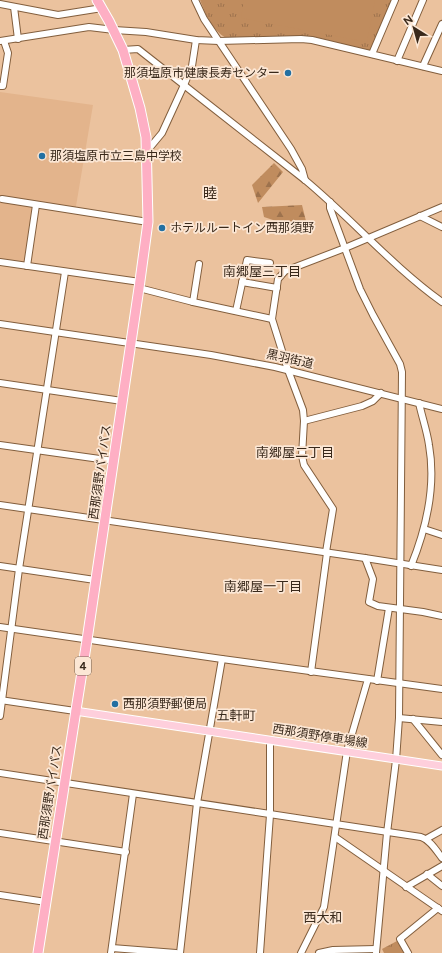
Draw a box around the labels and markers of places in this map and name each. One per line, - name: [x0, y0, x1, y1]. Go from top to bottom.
- place label: 那須塩原市健康長寿センター: [124, 66, 280, 80]
- marker: 那須塩原市健康長寿センター: [283, 68, 293, 78]
- place label: 那須塩原市立三島中学校: [50, 149, 182, 163]
- marker: 那須塩原市立三島中学校: [37, 151, 47, 161]
- place label: ホテルルートイン西那須野: [170, 221, 314, 235]
- marker: ホテルルートイン西那須野: [157, 223, 167, 233]
- place label: 西那須野郵便局: [123, 697, 207, 711]
- marker: 西那須野郵便局: [110, 699, 120, 709]

